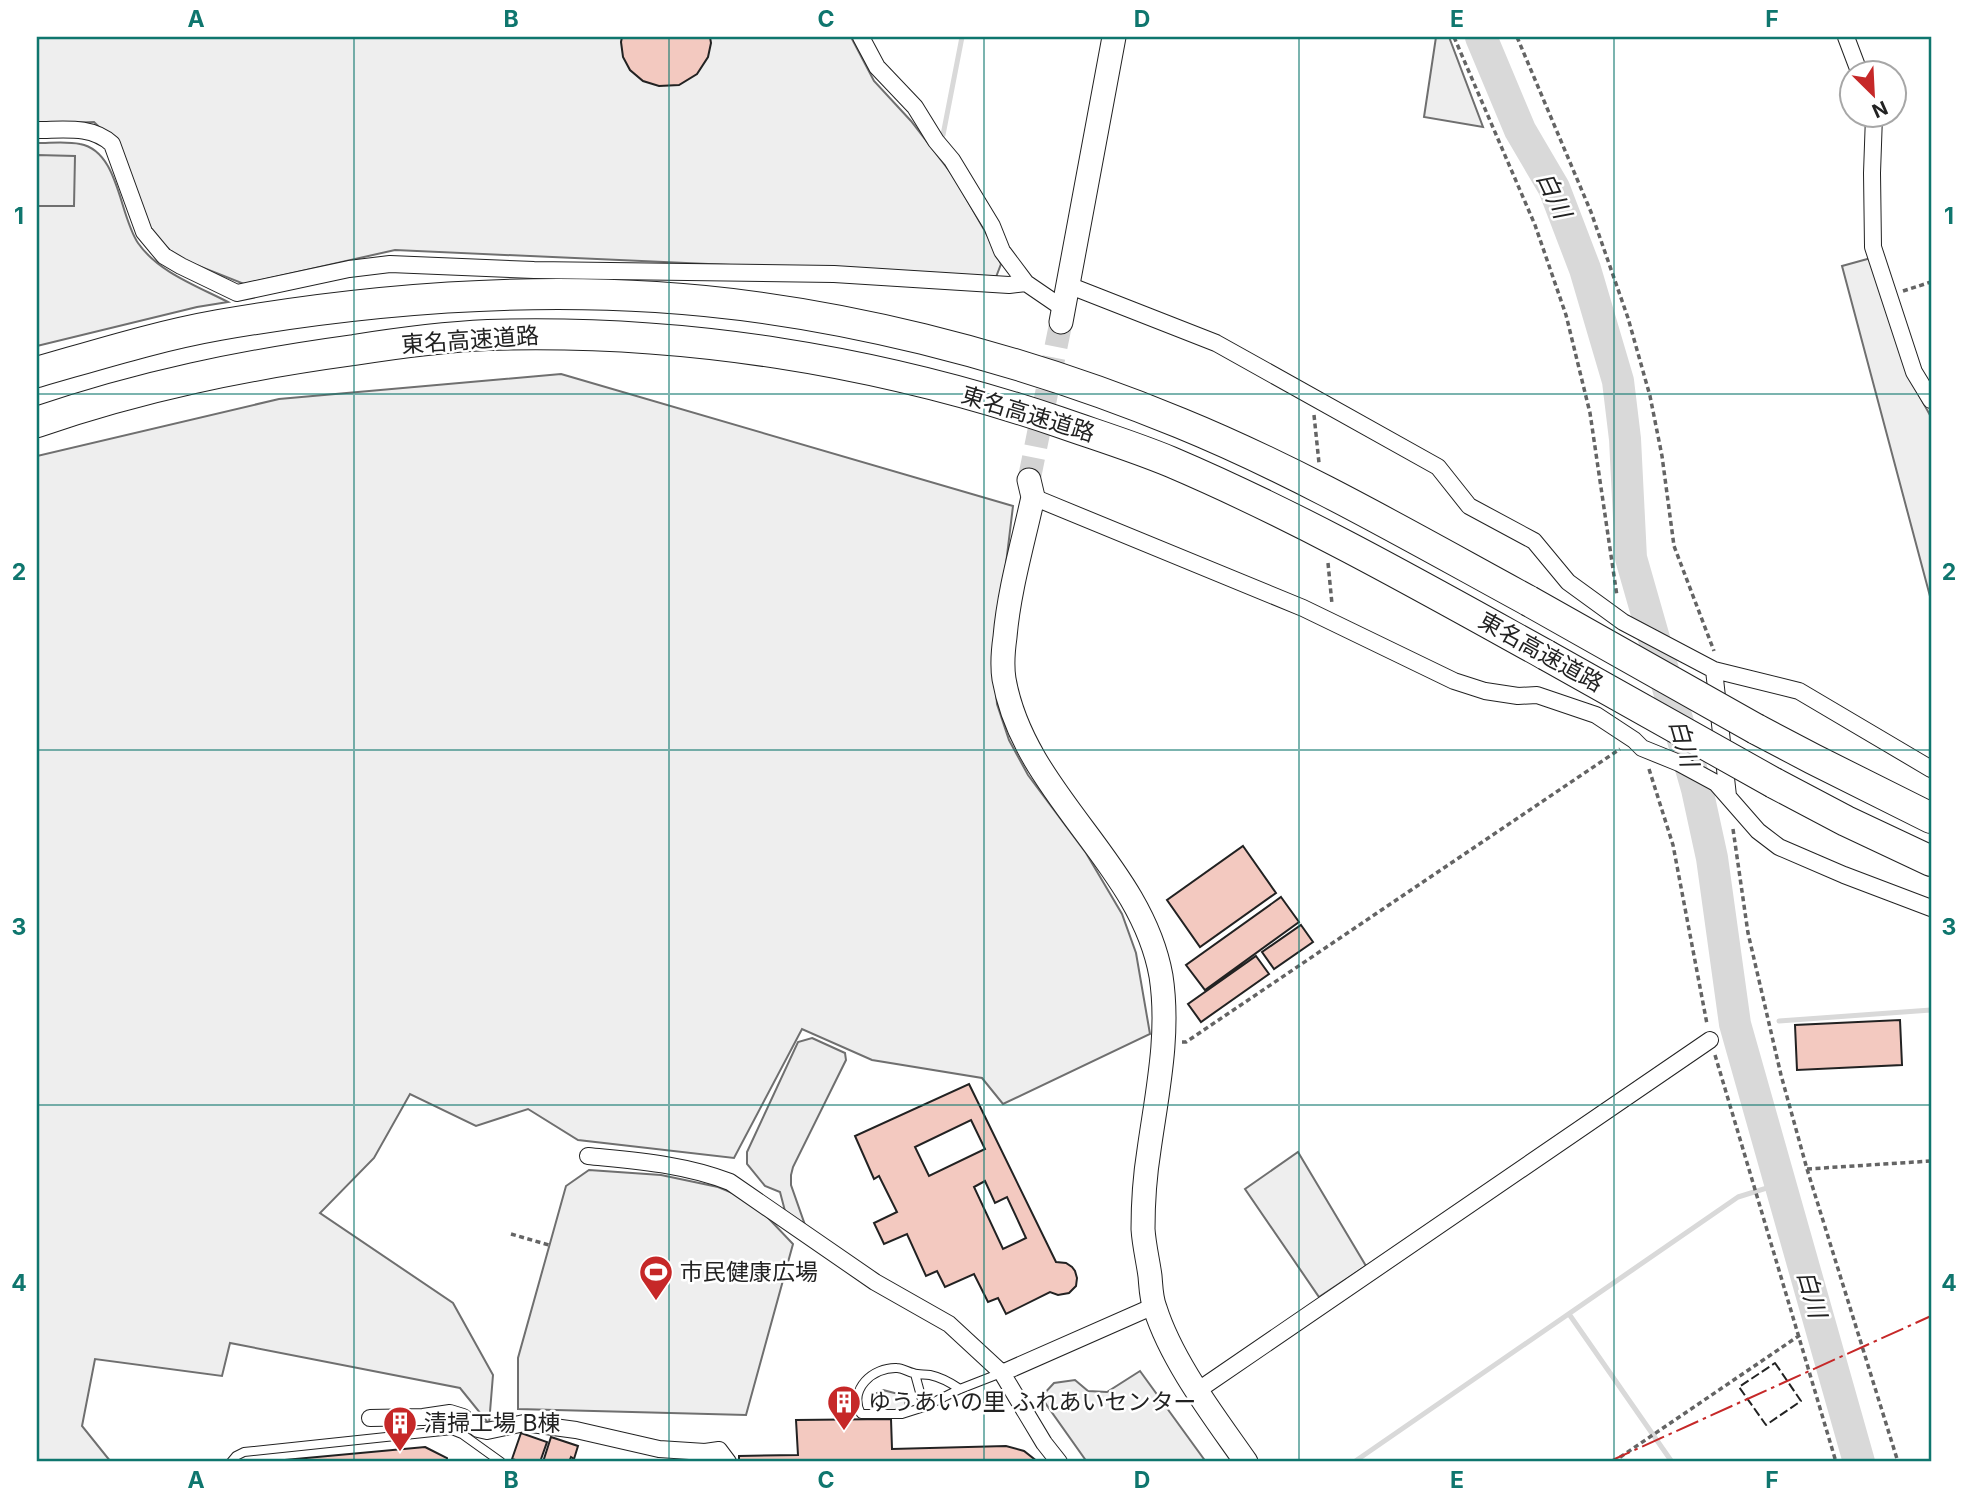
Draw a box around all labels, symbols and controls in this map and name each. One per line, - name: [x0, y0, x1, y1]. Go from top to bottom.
- text: A: [187, 5, 205, 33]
- text: B: [503, 5, 519, 33]
- text: C: [817, 5, 835, 33]
- text: D: [1134, 5, 1150, 33]
- text: E: [1450, 5, 1464, 33]
- text: F: [1765, 5, 1779, 33]
- north arrow: [1839, 60, 1909, 130]
- text: N: [1868, 96, 1891, 123]
- water label: 白川: [1531, 167, 1579, 226]
- text: 1: [14, 202, 24, 230]
- text: 1: [1944, 202, 1954, 230]
- street label: 東名高速道路: [400, 321, 540, 359]
- street label: 東名高速道路: [958, 380, 1098, 448]
- text: 2: [12, 558, 26, 586]
- text: 2: [1942, 558, 1956, 586]
- street label: 東名高速道路: [1474, 606, 1608, 698]
- water label: 白川: [1663, 716, 1705, 773]
- text: 3: [12, 913, 26, 941]
- text: 3: [1942, 913, 1956, 941]
- sports icon: 市民健康広場: [637, 1253, 675, 1302]
- place label: 市民健康広場: [680, 1258, 818, 1286]
- water label: 白川: [1791, 1267, 1833, 1324]
- text: 4: [11, 1269, 27, 1297]
- text: 4: [1941, 1269, 1957, 1297]
- building icon: ゆうあいの里 ふれあいセンター: [825, 1383, 863, 1432]
- place label: ゆうあいの里 ふれあいセンター: [868, 1388, 1196, 1416]
- building icon: 清掃工場 B棟: [381, 1404, 419, 1453]
- place label: 清掃工場 B棟: [424, 1409, 561, 1437]
- text: A: [187, 1466, 205, 1494]
- text: B: [503, 1466, 519, 1494]
- text: C: [817, 1466, 835, 1494]
- text: D: [1134, 1466, 1150, 1494]
- text: E: [1450, 1466, 1464, 1494]
- text: F: [1765, 1466, 1779, 1494]

